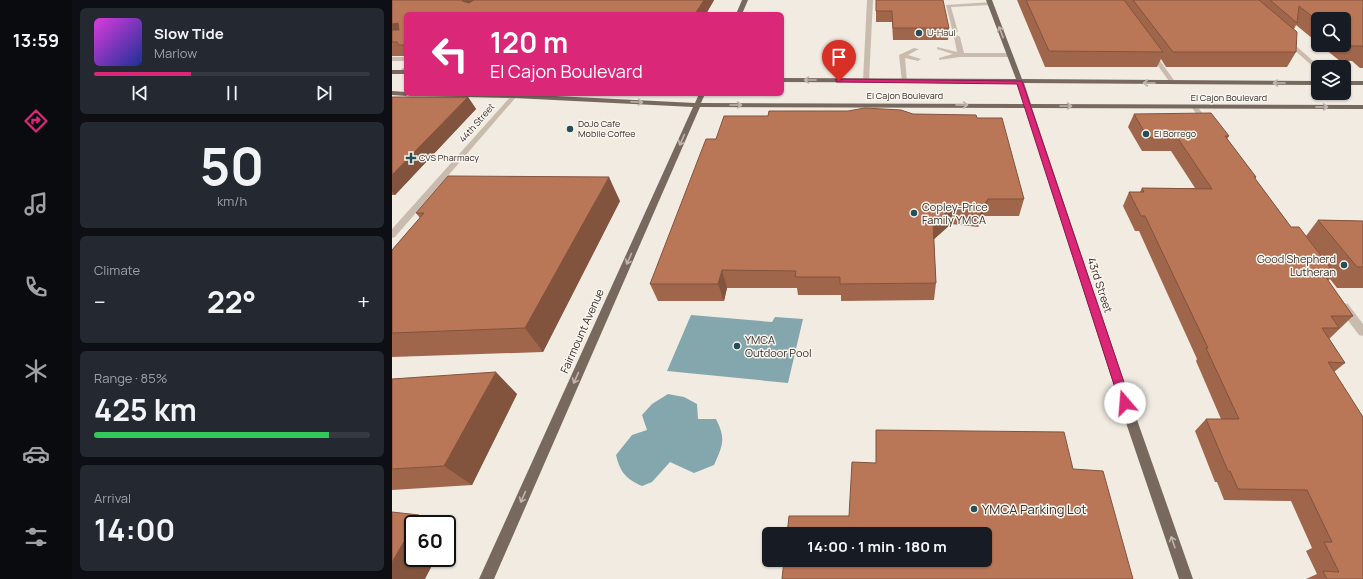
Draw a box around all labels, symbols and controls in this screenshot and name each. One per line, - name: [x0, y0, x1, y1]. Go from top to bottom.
- map controls: [1311, 12, 1351, 100]
- button: search: [1311, 12, 1351, 52]
- text: Slow Tide: [154, 23, 224, 44]
- text: 120 m: [490, 23, 568, 61]
- place label: U-Haul: [927, 26, 956, 39]
- one-way arrow: [997, 27, 1005, 39]
- text: 13:59: [13, 28, 59, 52]
- icon: left: [424, 28, 476, 80]
- marker: U-Haul: [914, 28, 924, 38]
- pin: [822, 40, 856, 81]
- text: Marlow: [154, 44, 197, 62]
- icon: arrive: [828, 46, 850, 68]
- text: El Cajon Boulevard: [490, 59, 643, 83]
- button: layers: [1311, 60, 1351, 100]
- one-way arrow: [804, 76, 817, 84]
- one-way arrow: [1143, 79, 1156, 87]
- one-way arrow: [1273, 79, 1286, 87]
- icon: previous: [129, 82, 151, 104]
- icon: pause: [221, 82, 243, 104]
- icon: next: [313, 82, 335, 104]
- street label: El Cajon Boulevard: [867, 89, 943, 102]
- street label: El Cajon Boulevard: [1191, 91, 1267, 104]
- one-way arrow: [630, 98, 643, 105]
- street label: 44th Street: [456, 100, 497, 145]
- one-way arrow: [729, 101, 742, 109]
- one-way arrow: [955, 101, 968, 109]
- one-way arrow: [1059, 102, 1072, 110]
- one-way arrow: [1315, 103, 1328, 111]
- icon: directions: [22, 107, 50, 135]
- place label: DoJo Cafe Mobile Coffee: [578, 117, 636, 140]
- marker: DoJo Cafe Mobile Coffee: [565, 124, 575, 134]
- place label: El Borrego: [1154, 127, 1196, 140]
- marker: El Borrego: [1141, 129, 1151, 139]
- text: 50: [200, 130, 264, 201]
- one-way arrow: [677, 134, 685, 146]
- place label: CVS Pharmacy: [419, 151, 479, 164]
- marker: CVS Pharmacy: [406, 153, 416, 163]
- icon: music: [22, 190, 50, 218]
- text: km/h: [217, 192, 247, 210]
- place label: Copley-Price Family YMCA: [922, 199, 988, 227]
- marker: Copley-Price Family YMCA: [909, 208, 919, 218]
- place label: Good Shepherd Lutheran: [1257, 251, 1336, 279]
- one-way arrow: [625, 253, 632, 265]
- street label: 43rd Street: [1084, 255, 1116, 314]
- marker: Good Shepherd Lutheran: [1339, 260, 1349, 270]
- text: Climate: [94, 261, 140, 279]
- icon: phone: [22, 273, 50, 301]
- text: 22°: [207, 281, 256, 322]
- street label: Fairmount Avenue: [556, 286, 607, 375]
- text: −: [94, 287, 106, 317]
- text: +: [357, 287, 370, 317]
- place label: YMCA Outdoor Pool: [745, 332, 812, 360]
- marker: YMCA Outdoor Pool: [732, 341, 742, 351]
- icon: climate: [22, 357, 50, 385]
- text: Range · 85%: [94, 369, 167, 387]
- one-way arrow: [572, 372, 579, 384]
- position arrow: [1104, 382, 1146, 424]
- text: 425 km: [94, 389, 197, 430]
- icon: car: [22, 440, 50, 468]
- text: Arrival: [94, 489, 131, 507]
- one-way arrow: [519, 490, 526, 502]
- place label: YMCA Parking Lot: [982, 500, 1087, 518]
- marker: YMCA Parking Lot: [969, 504, 979, 514]
- text: 14:00: [94, 509, 175, 550]
- speed limit sign: 60: [404, 515, 456, 567]
- icon: filters: [22, 523, 50, 551]
- text: 14:00 · 1 min · 180 m: [807, 536, 947, 557]
- one-way arrow: [1169, 536, 1176, 549]

